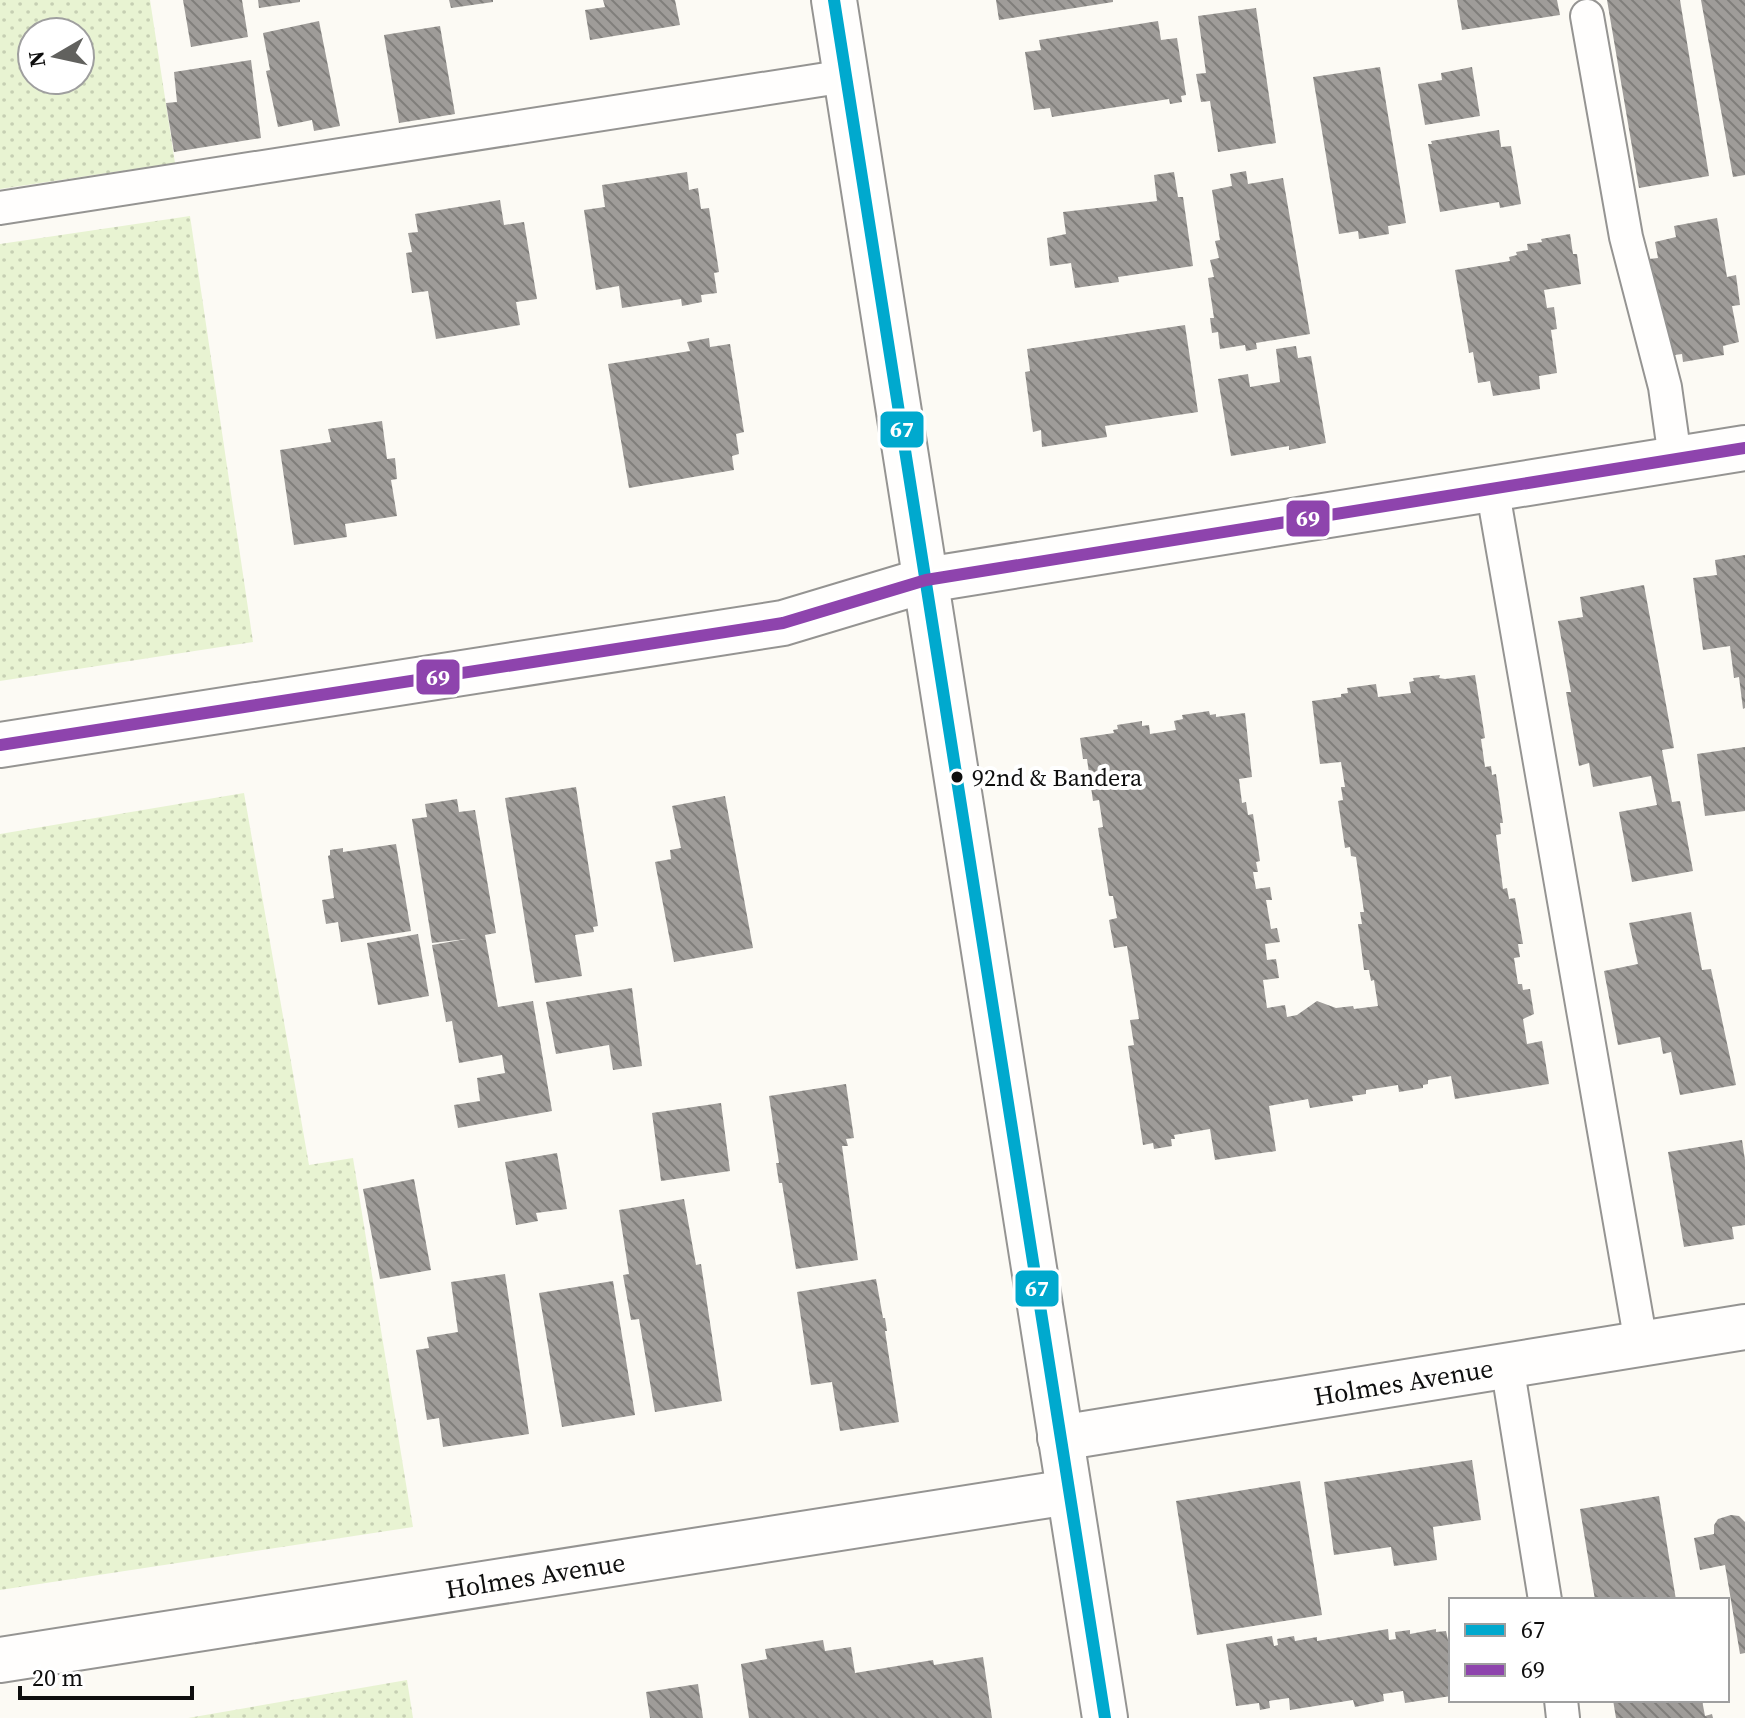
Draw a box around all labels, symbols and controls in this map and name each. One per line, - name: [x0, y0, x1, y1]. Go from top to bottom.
- north arrow: [16, 16, 96, 96]
- text: N: [20, 49, 52, 69]
- line badge: 67: [879, 410, 925, 449]
- text: 67: [890, 414, 914, 444]
- line badge: 69: [1285, 499, 1331, 538]
- text: 69: [1296, 503, 1320, 533]
- line badge: 69: [415, 658, 461, 696]
- text: 69: [426, 662, 450, 692]
- place label: 92nd & Bandera: [972, 761, 1143, 794]
- marker: 92nd & Bandera: [949, 769, 965, 785]
- line badge: 67: [1014, 1269, 1060, 1308]
- text: 67: [1025, 1273, 1049, 1303]
- street label: Holmes Avenue: [1311, 1350, 1496, 1415]
- street label: Holmes Avenue: [443, 1544, 628, 1608]
- legend: [1449, 1598, 1729, 1702]
- text: 67: [1521, 1613, 1545, 1646]
- scale bar: [20, 1650, 192, 1700]
- text: 69: [1521, 1653, 1545, 1686]
- text: 20 m: [32, 1661, 83, 1694]

